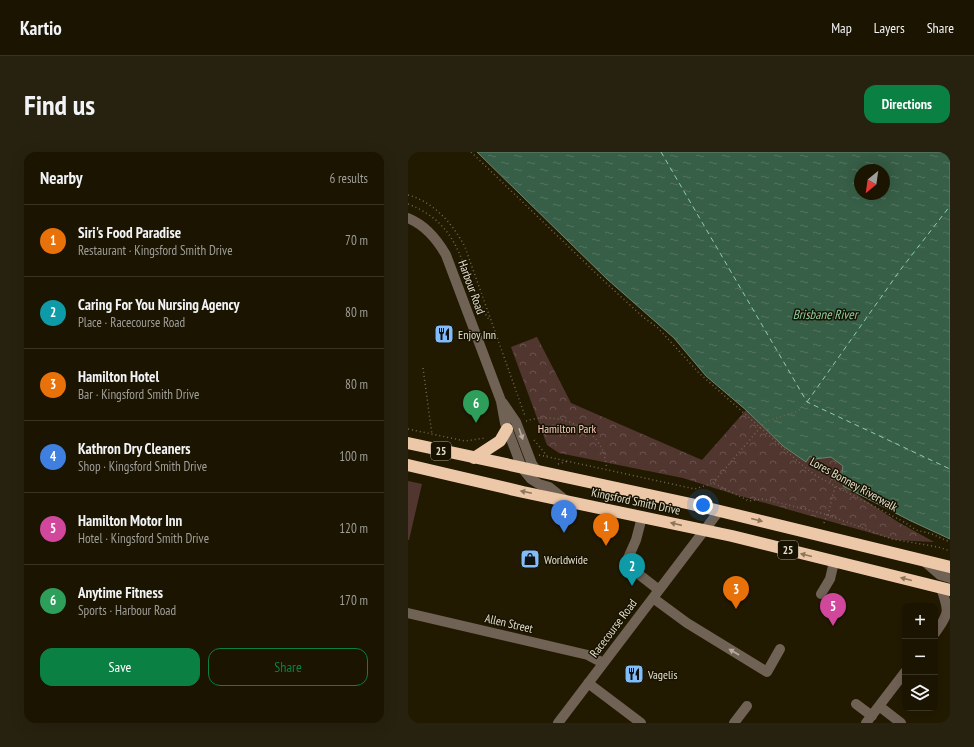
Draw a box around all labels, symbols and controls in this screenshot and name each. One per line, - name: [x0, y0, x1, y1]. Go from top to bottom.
- text: Kartio: [20, 16, 62, 40]
- text: Map: [831, 19, 852, 37]
- text: Layers: [874, 19, 905, 37]
- text: Share: [927, 19, 954, 37]
- button: Directions: [864, 85, 950, 123]
- text: Find us: [24, 86, 95, 123]
- north arrow: [854, 164, 890, 200]
- text: Nearby: [40, 167, 83, 189]
- text: 6 results: [329, 170, 368, 187]
- text: Siri's Food Paradise: [78, 223, 181, 242]
- text: 1: [50, 232, 56, 249]
- text: 70 m: [345, 232, 368, 249]
- text: Restaurant · Kingsford Smith Drive: [78, 242, 233, 259]
- street label: Harbour Road: [455, 258, 489, 316]
- text: Caring For You Nursing Agency: [78, 295, 240, 314]
- text: 2: [50, 304, 56, 321]
- text: 80 m: [345, 304, 368, 321]
- water label: Brisbane River: [793, 306, 860, 323]
- text: Place · Racecourse Road: [78, 314, 185, 331]
- restaurant icon: Enjoy Inn: [433, 323, 455, 345]
- place label: Enjoy Inn: [458, 327, 496, 342]
- text: Hamilton Hotel: [78, 367, 159, 386]
- text: 3: [50, 376, 56, 393]
- text: 80 m: [345, 376, 368, 393]
- text: Bar · Kingsford Smith Drive: [78, 386, 199, 403]
- pin: 6: [463, 390, 489, 423]
- park label: Hamilton Park: [538, 421, 597, 436]
- one-way arrow: [518, 429, 524, 441]
- text: Kathron Dry Cleaners: [78, 439, 191, 458]
- road number: 25: [431, 442, 451, 460]
- text: 4: [50, 448, 56, 465]
- text: 100 m: [339, 448, 368, 465]
- street label: Lores Bonney Riverwalk: [808, 454, 901, 514]
- text: Shop · Kingsford Smith Drive: [78, 458, 207, 475]
- street label: Kingsford Smith Drive: [590, 484, 682, 518]
- one-way arrow: [520, 489, 533, 495]
- your location: [693, 495, 713, 515]
- pin: 4: [551, 500, 577, 533]
- text: Hamilton Motor Inn: [78, 511, 182, 530]
- pin: 1: [593, 513, 619, 546]
- one-way arrow: [751, 517, 763, 523]
- text: 5: [50, 520, 56, 537]
- text: 120 m: [339, 520, 368, 537]
- one-way arrow: [669, 520, 682, 526]
- text: Hotel · Kingsford Smith Drive: [78, 530, 209, 547]
- road number: 25: [778, 541, 798, 559]
- shop icon: Worldwide: [519, 548, 541, 570]
- one-way arrow: [800, 551, 813, 557]
- place label: Worldwide: [544, 552, 588, 567]
- pin: 2: [619, 553, 645, 586]
- pin: 3: [723, 576, 749, 609]
- one-way arrow: [900, 576, 912, 582]
- text: Anytime Fitness: [78, 583, 163, 602]
- text: 6: [50, 592, 56, 609]
- text: 170 m: [339, 592, 368, 609]
- pin: 5: [820, 593, 846, 626]
- street label: Racecourse Road: [586, 596, 640, 660]
- text: Sports · Harbour Road: [78, 602, 176, 619]
- map controls: [902, 603, 938, 711]
- button: +: [902, 603, 938, 639]
- street label: Allen Street: [483, 610, 535, 636]
- button: −: [902, 639, 938, 675]
- button: Save: [40, 648, 200, 686]
- button: Share: [208, 648, 368, 686]
- one-way arrow: [728, 649, 740, 656]
- restaurant icon: Vagelis: [623, 663, 645, 685]
- place label: Vagelis: [647, 667, 677, 682]
- button: layers: [902, 675, 938, 711]

